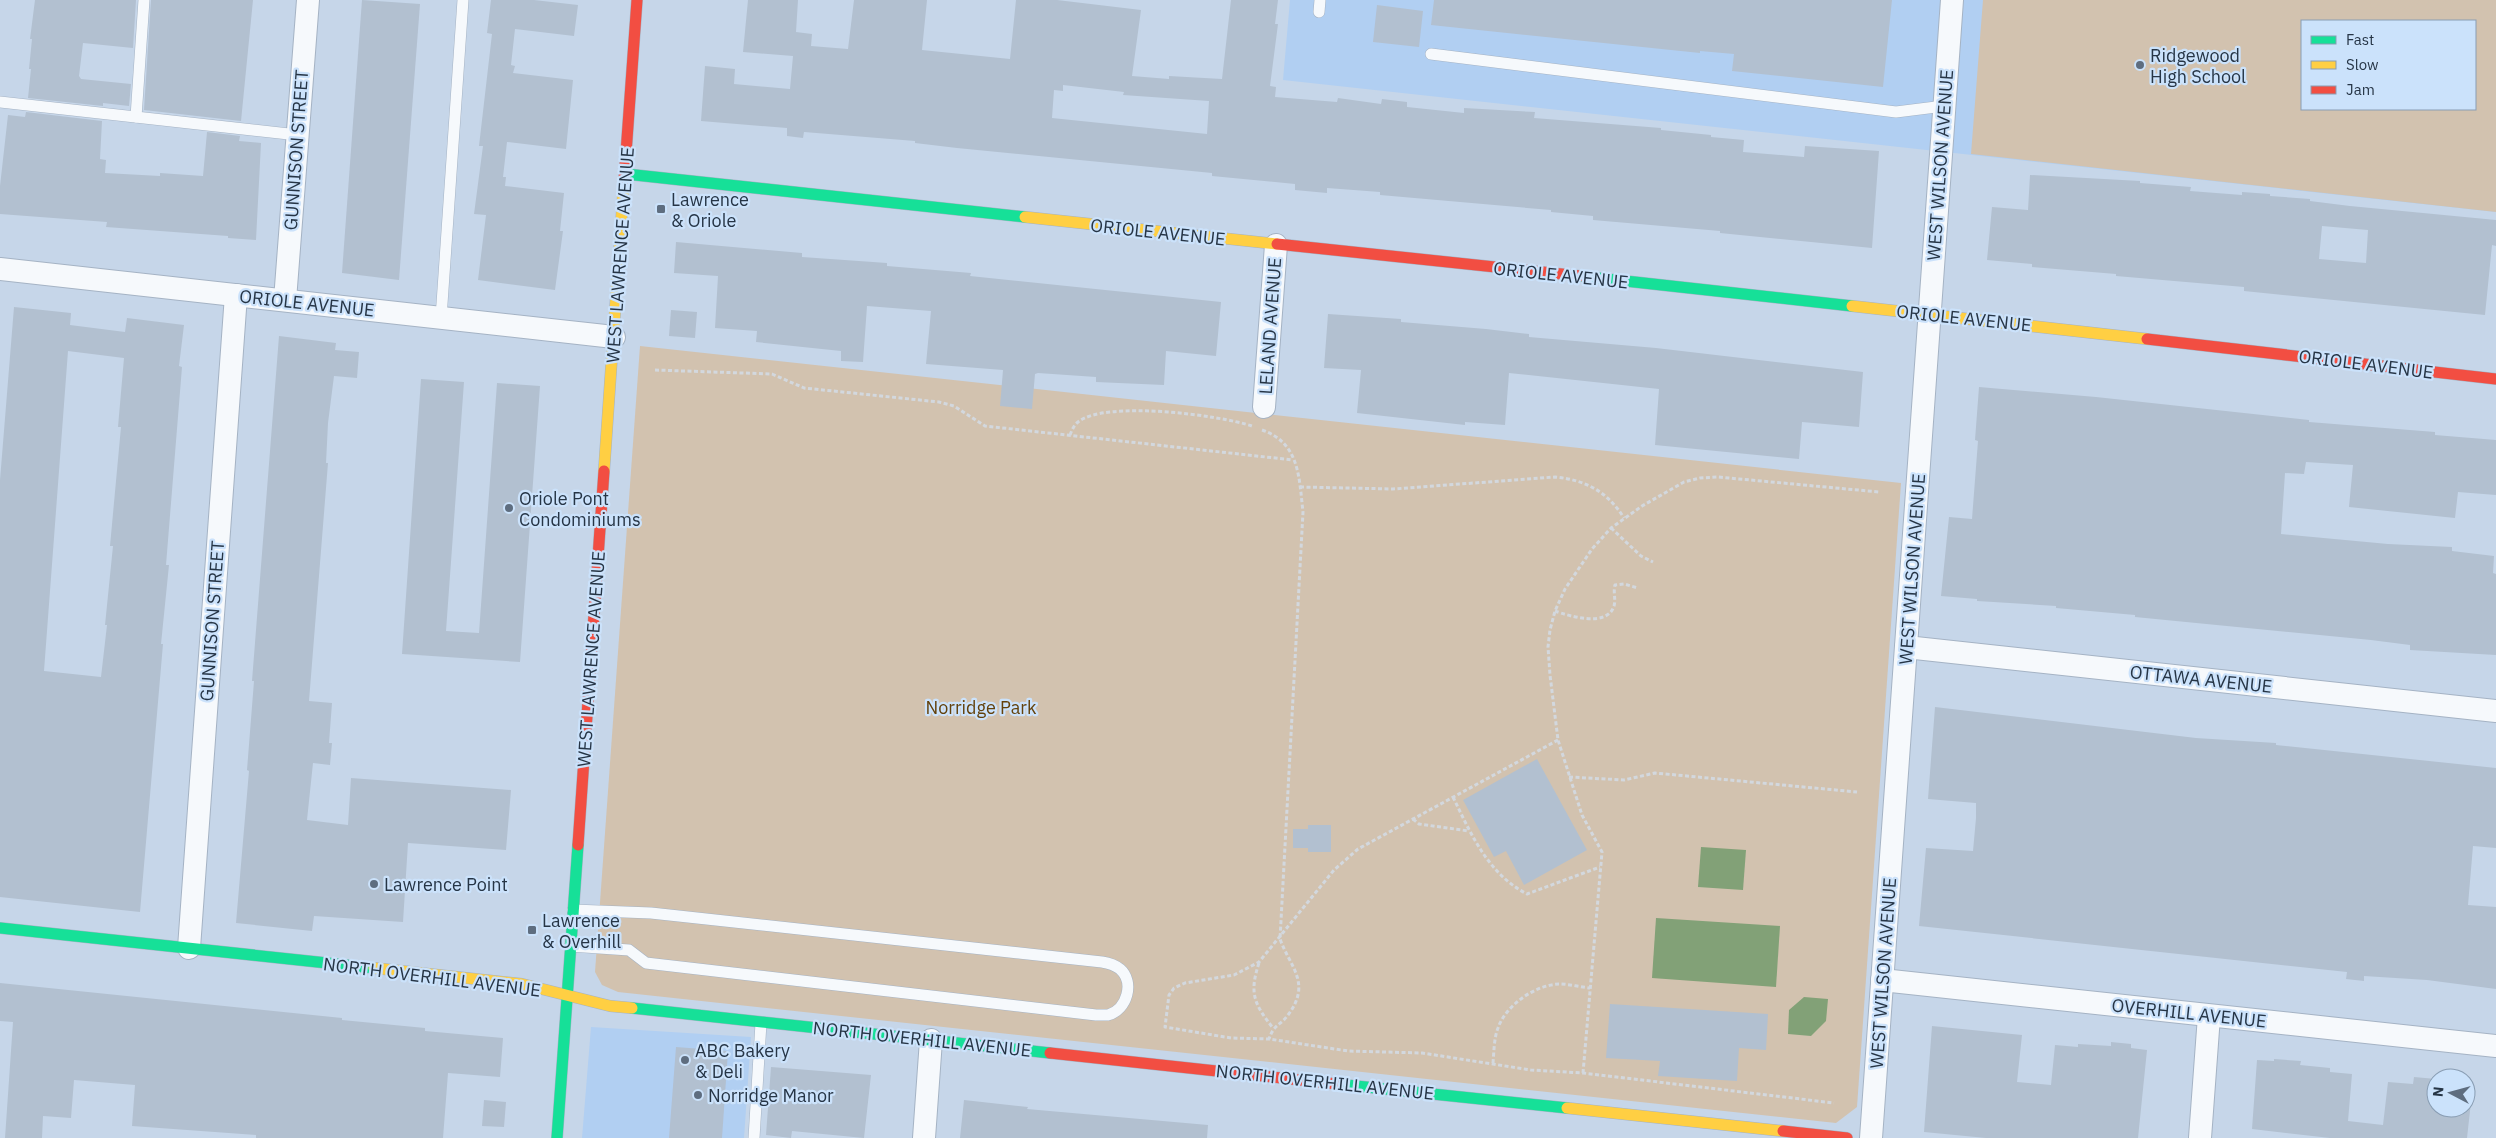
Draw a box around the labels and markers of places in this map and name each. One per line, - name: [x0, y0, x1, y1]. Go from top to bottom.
- place label: Ridgewood High School: [2150, 44, 2246, 88]
- marker: Ridgewood High School: [2134, 59, 2146, 71]
- place label: Lawrence & Oriole: [671, 188, 749, 232]
- marker: Lawrence & Oriole: [655, 203, 667, 215]
- place label: Oriole Pont Condominiums: [519, 487, 641, 531]
- marker: Oriole Pont Condominiums: [503, 502, 515, 514]
- place label: Lawrence Point: [384, 873, 508, 896]
- marker: Lawrence Point: [368, 878, 380, 890]
- place label: Lawrence & Overhill: [542, 909, 621, 953]
- marker: Lawrence & Overhill: [526, 924, 538, 936]
- place label: ABC Bakery & Deli: [695, 1039, 790, 1083]
- marker: ABC Bakery & Deli: [679, 1054, 691, 1066]
- place label: Norridge Manor: [708, 1084, 834, 1107]
- marker: Norridge Manor: [692, 1089, 704, 1101]

